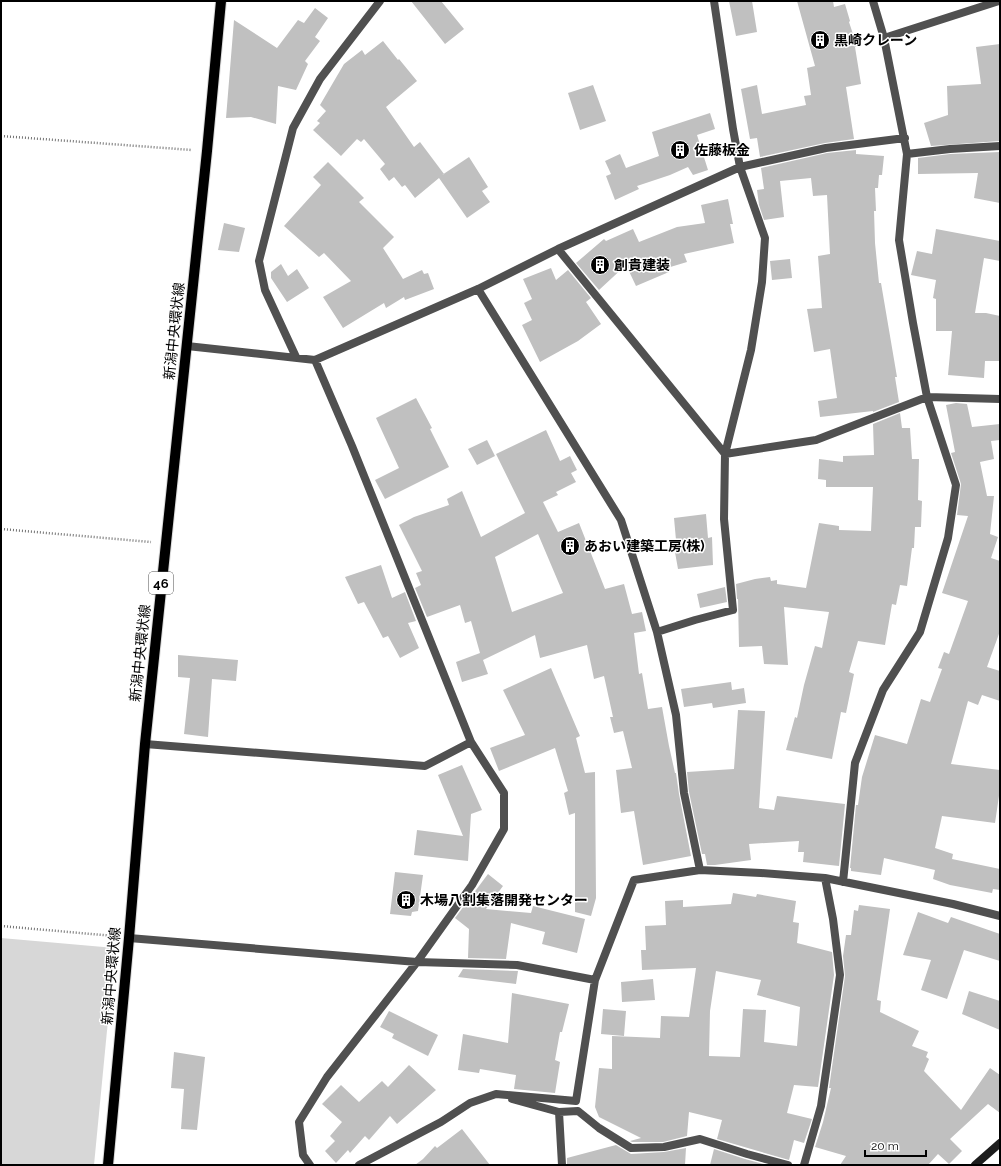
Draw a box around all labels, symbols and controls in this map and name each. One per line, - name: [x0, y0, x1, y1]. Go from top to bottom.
- building icon: 黒崎クレーン: [809, 29, 831, 51]
- place label: 黒崎クレーン: [834, 32, 917, 48]
- building icon: 佐藤板金: [669, 139, 691, 161]
- place label: 佐藤板金: [694, 142, 750, 158]
- building icon: 創貴建装: [589, 254, 611, 276]
- place label: 創貴建装: [614, 257, 670, 273]
- street label: 新潟中央環状線: [161, 281, 187, 381]
- building icon: あおい建築工房(株): [559, 535, 581, 557]
- place label: あおい建築工房(株): [584, 538, 705, 554]
- road number: 46: [149, 572, 173, 594]
- street label: 新潟中央環状線: [127, 603, 153, 703]
- building icon: 木場八割集落開発センター: [395, 889, 417, 911]
- place label: 木場八割集落開発センター: [420, 892, 588, 908]
- street label: 新潟中央環状線: [99, 926, 123, 1026]
- scale bar: [865, 1132, 926, 1158]
- text: 20 m: [871, 1139, 899, 1153]

